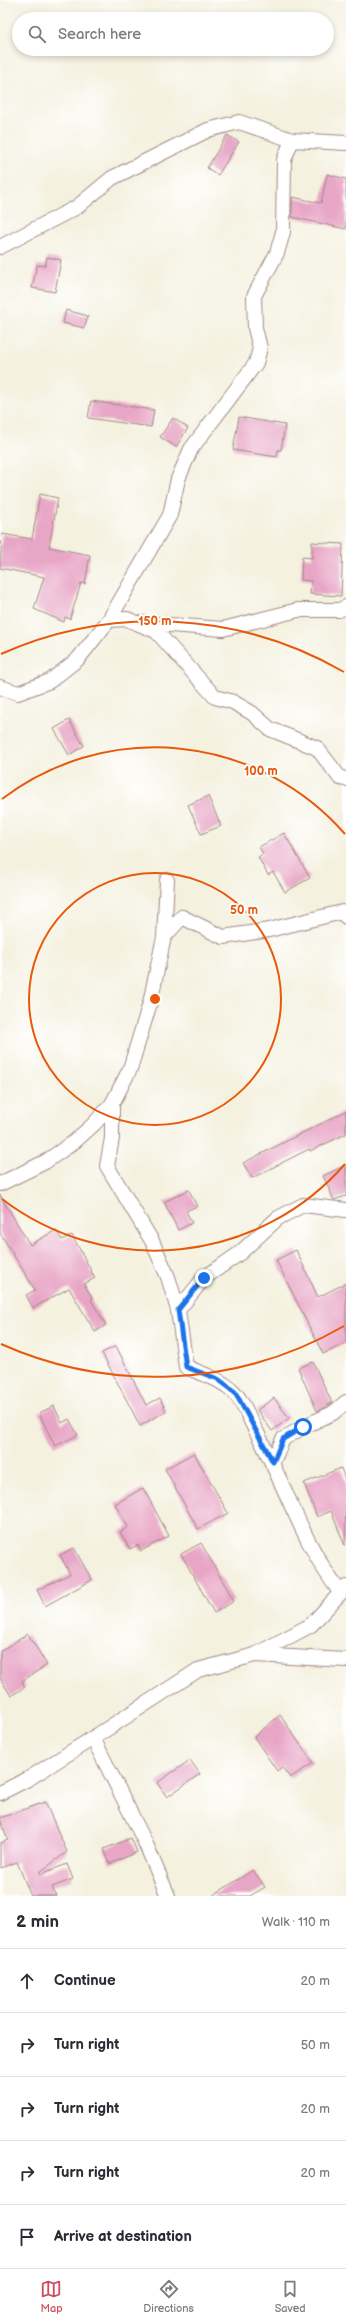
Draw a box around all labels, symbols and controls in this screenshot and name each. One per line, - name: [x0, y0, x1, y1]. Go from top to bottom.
- search box: [12, 12, 334, 56]
- icon: search: [26, 23, 48, 45]
- text: Search here: [58, 25, 141, 44]
- text: 150 m: [139, 614, 171, 629]
- text: 100 m: [244, 764, 278, 779]
- text: 50 m: [230, 903, 258, 918]
- centre of rings: [148, 992, 162, 1006]
- route end: [195, 1269, 213, 1287]
- route start: [294, 1418, 312, 1436]
- text: 2 min: [16, 1912, 59, 1932]
- text: Walk · 110 m: [262, 1914, 330, 1930]
- icon: ahead: [16, 1970, 38, 1992]
- text: Continue: [54, 1971, 116, 1990]
- text: 20 m: [300, 1973, 330, 1989]
- icon: right: [16, 2034, 38, 2056]
- text: Turn right: [54, 2035, 119, 2054]
- text: 50 m: [301, 2037, 330, 2053]
- icon: right: [16, 2098, 38, 2120]
- text: Turn right: [54, 2099, 119, 2118]
- text: 20 m: [300, 2101, 330, 2117]
- icon: right: [16, 2162, 38, 2184]
- text: Turn right: [54, 2163, 119, 2182]
- text: 20 m: [300, 2165, 330, 2181]
- icon: arrive: [16, 2226, 38, 2248]
- text: Arrive at destination: [54, 2227, 192, 2246]
- tab: Map: [40, 2278, 63, 2315]
- tab: Directions: [143, 2278, 194, 2315]
- tab: Saved: [275, 2278, 306, 2315]

